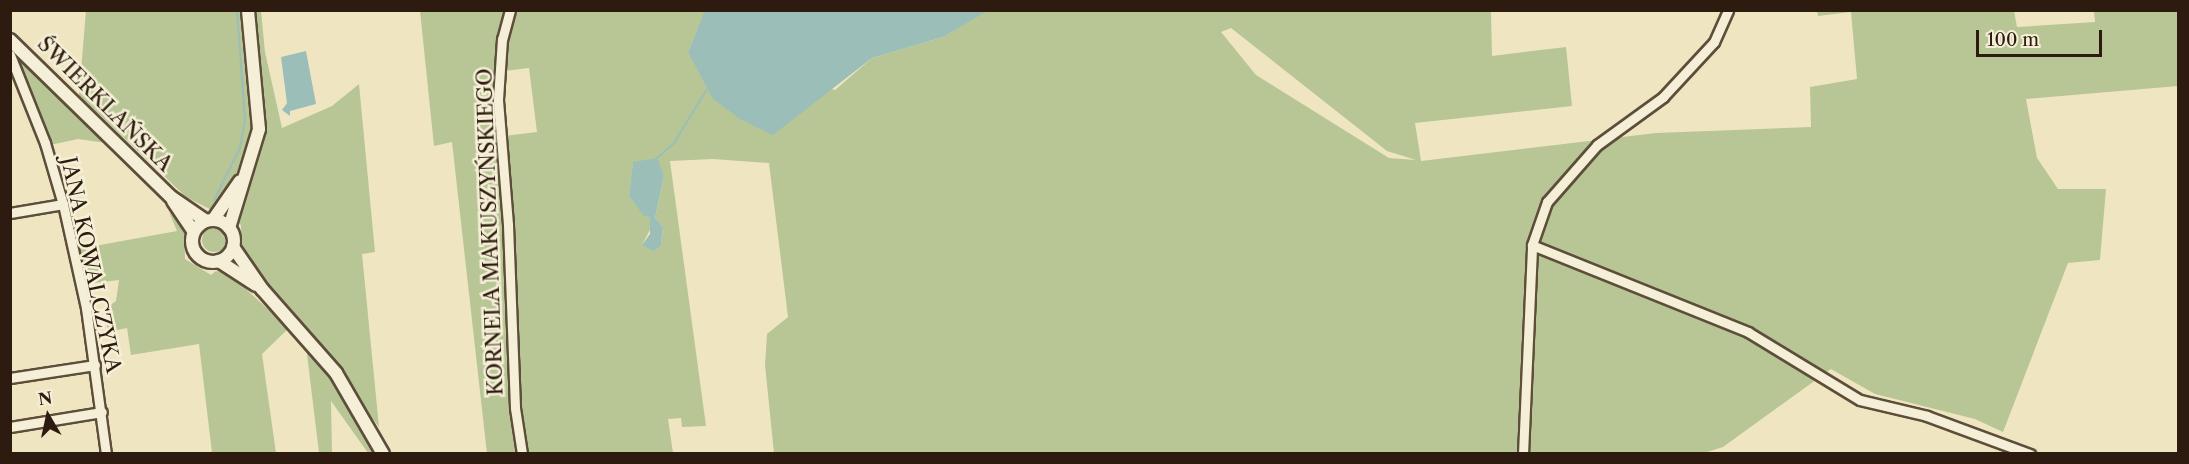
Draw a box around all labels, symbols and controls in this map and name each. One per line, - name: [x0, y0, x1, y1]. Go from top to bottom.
- scale bar: [1979, 18, 2105, 56]
- text: 100 m: [1987, 29, 2039, 51]
- street label: ŚWIERKLAŃSKA: [32, 31, 178, 177]
- street label: KORNELA MAKUSZYŃSKIEGO: [472, 68, 508, 396]
- street label: JANA KOWALCZYKA: [56, 154, 126, 376]
- north arrow: [18, 386, 78, 446]
- text: N: [37, 387, 54, 409]

